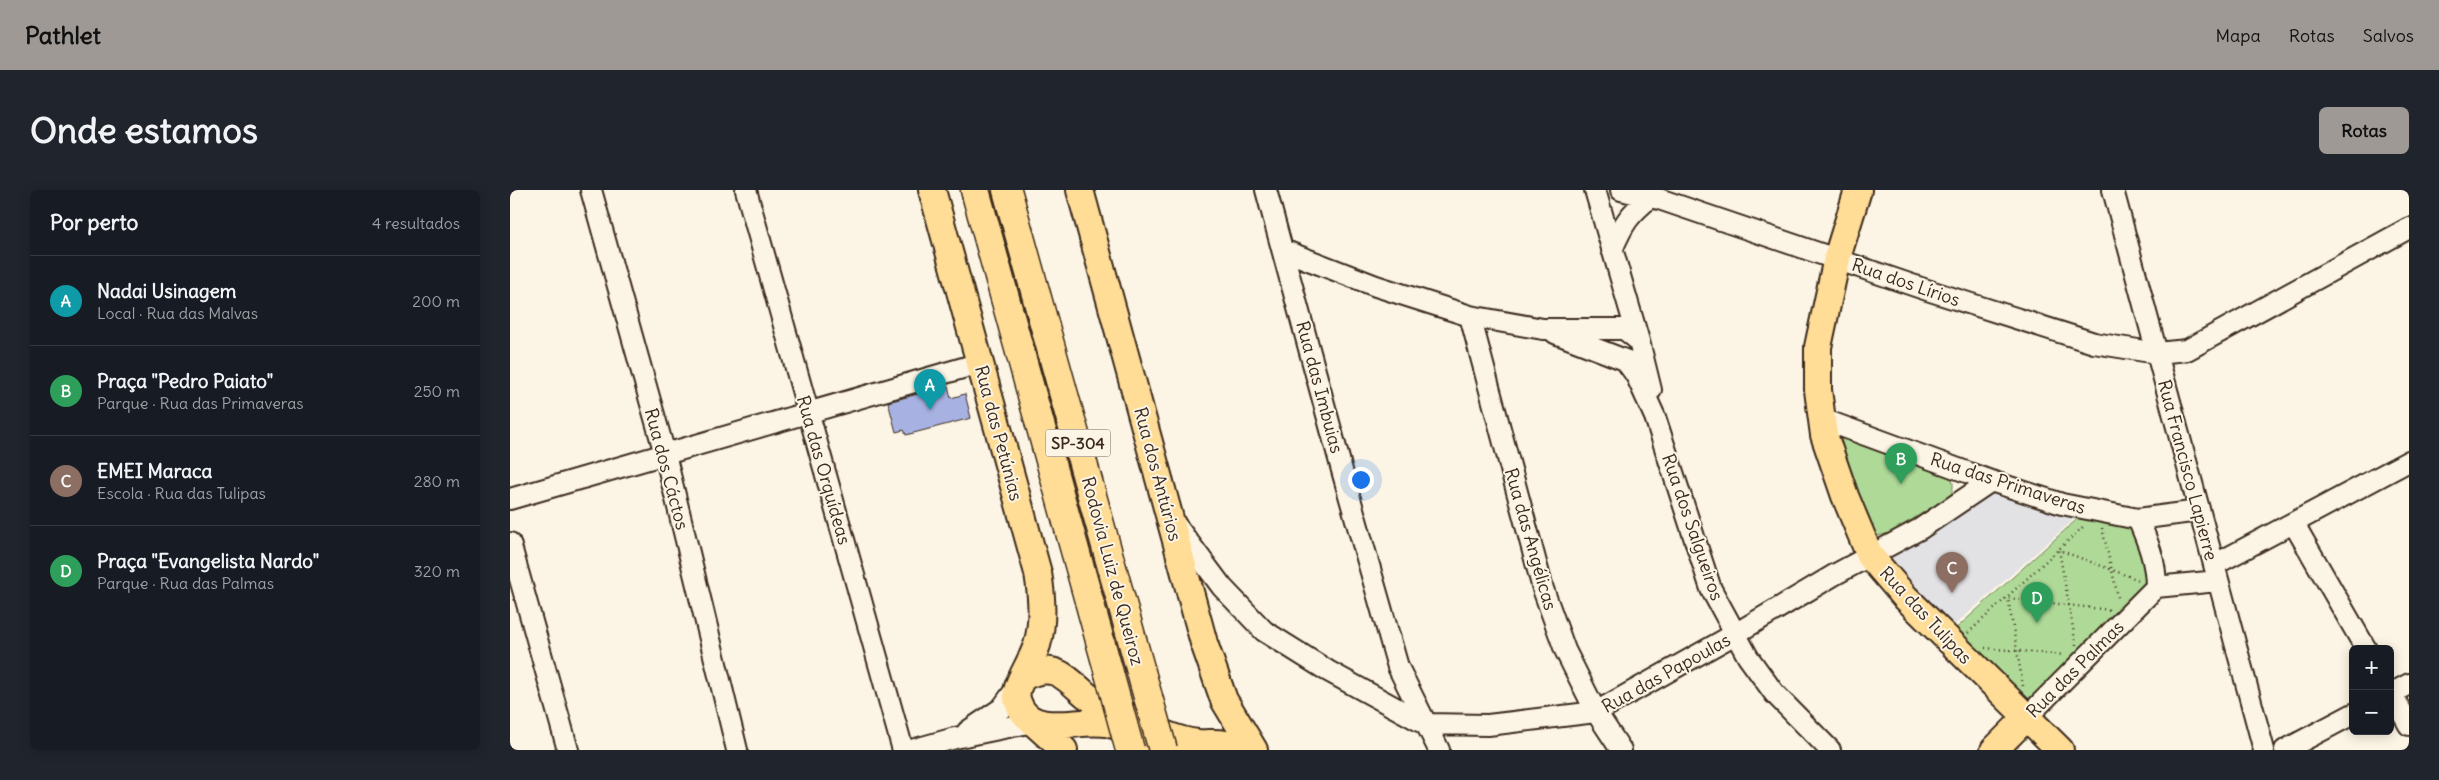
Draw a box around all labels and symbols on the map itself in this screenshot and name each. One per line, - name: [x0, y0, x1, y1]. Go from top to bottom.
- street label: Rua dos Lírios: [1849, 253, 1963, 311]
- street label: Rua das Imbuias: [1291, 318, 1349, 456]
- street label: Rua das Petúnias: [970, 363, 1028, 503]
- pin: A: [914, 369, 946, 410]
- street label: Rua Francisco Lapierre: [2153, 377, 2223, 563]
- street label: Rua das Orquídeas: [792, 393, 856, 547]
- street label: Rua dos Antúrios: [1129, 405, 1187, 543]
- street label: Rua dos Cáctos: [640, 406, 694, 532]
- road number: SP-304: [1046, 430, 1110, 456]
- pin: B: [1885, 443, 1917, 484]
- street label: Rua das Primaveras: [1927, 447, 2089, 519]
- street label: Rua dos Salgueiros: [1657, 451, 1729, 603]
- street label: Rua das Angélicas: [1500, 465, 1562, 613]
- your location: [1348, 467, 1374, 493]
- street label: Rodovia Luiz de Queiroz: [1077, 474, 1149, 668]
- pin: C: [1936, 552, 1968, 593]
- street label: Rua das Tulipas: [1875, 561, 1977, 669]
- pin: D: [2021, 582, 2053, 623]
- street label: Rua das Palmas: [2021, 615, 2129, 723]
- street label: Rua das Papoulas: [1598, 628, 1734, 718]

